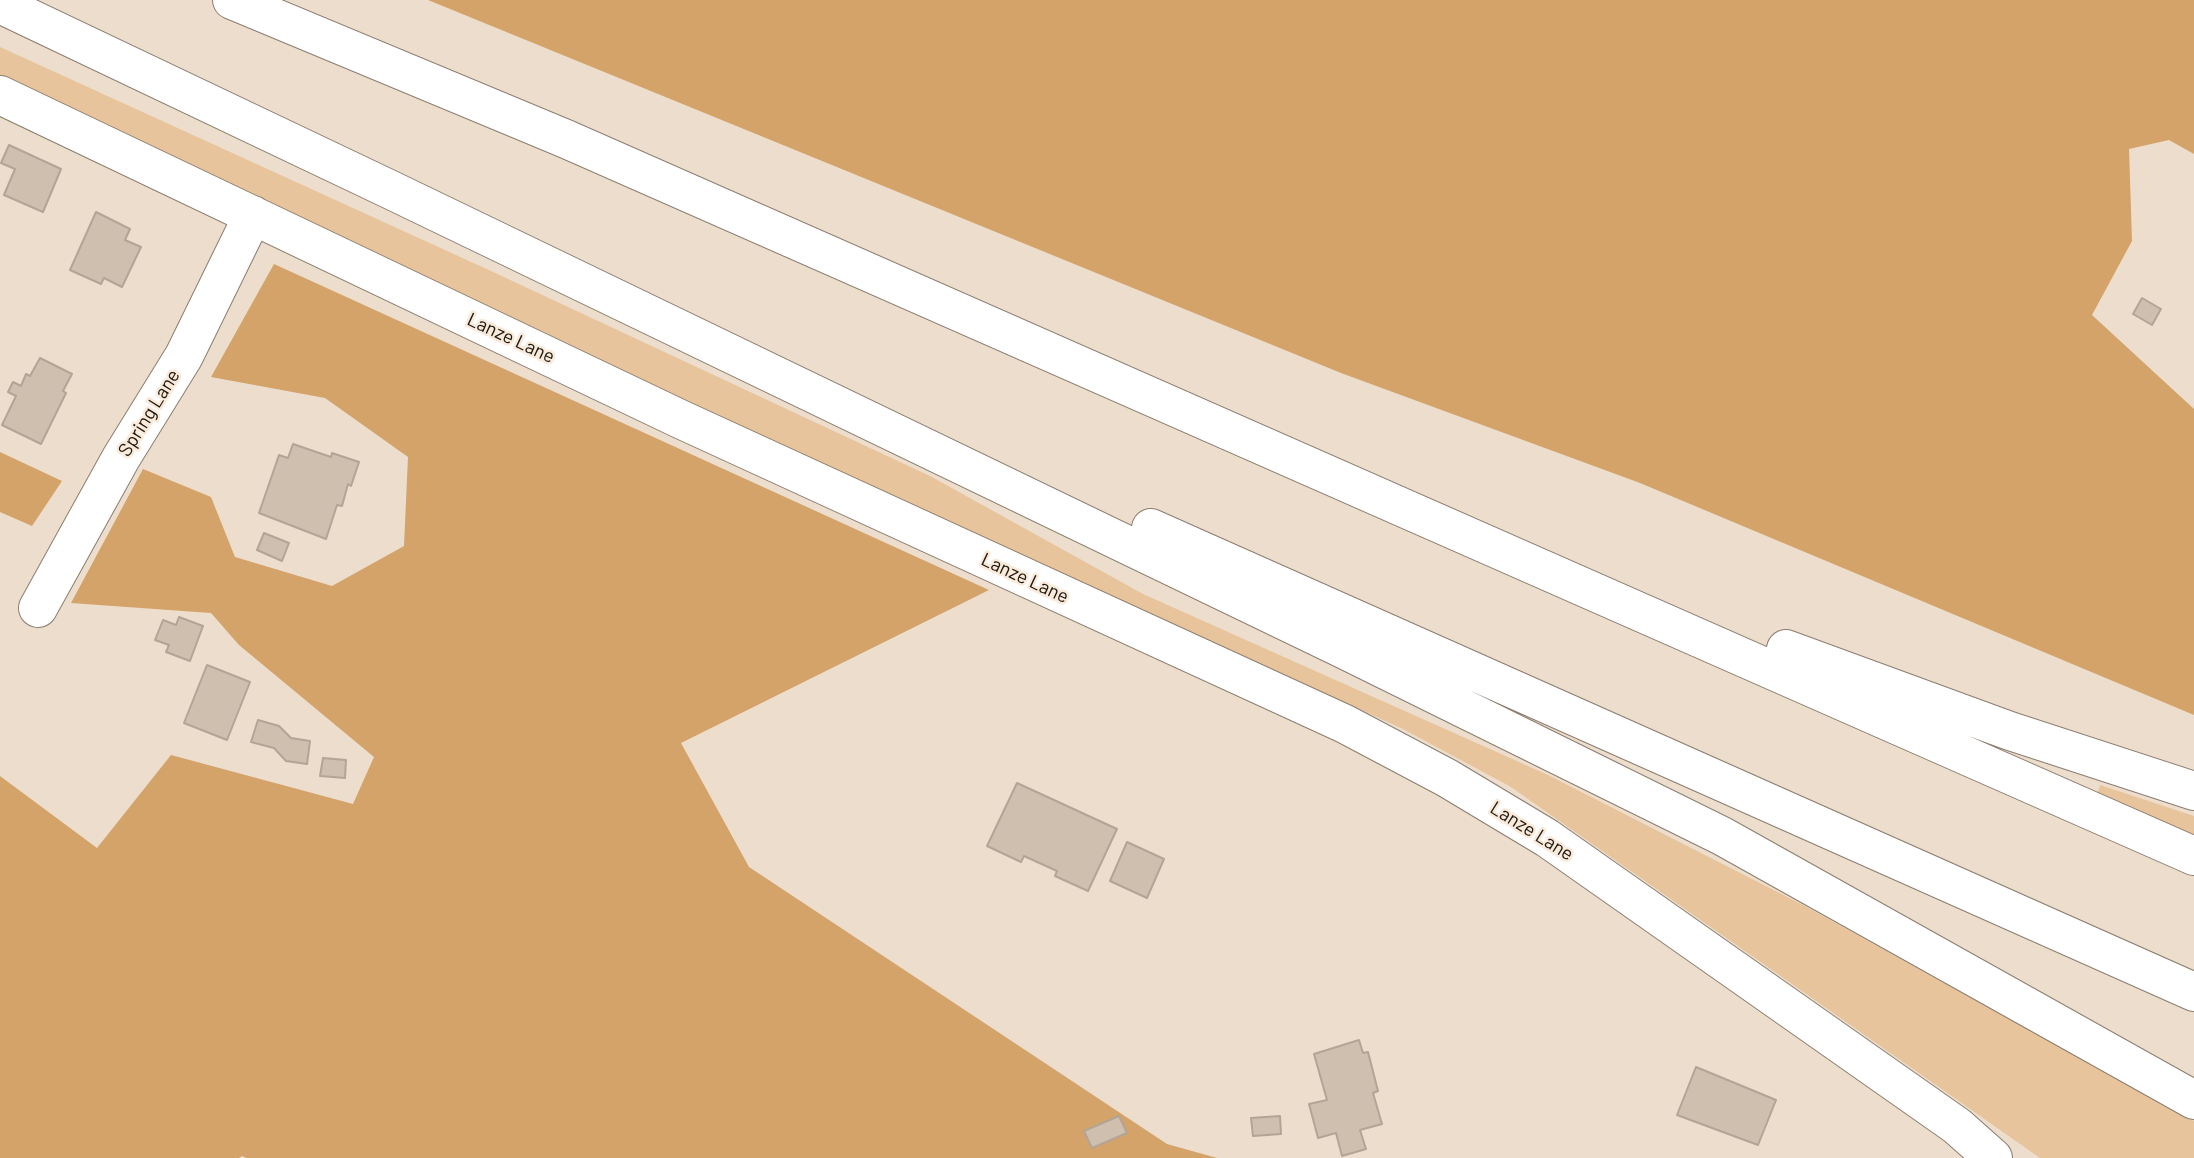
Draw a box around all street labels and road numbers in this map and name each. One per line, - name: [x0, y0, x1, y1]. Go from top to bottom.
- street label: Lanze Lane: [464, 308, 558, 368]
- street label: Spring Lane: [113, 365, 185, 461]
- street label: Lanze Lane: [978, 548, 1072, 608]
- street label: Lanze Lane: [1486, 796, 1578, 866]

